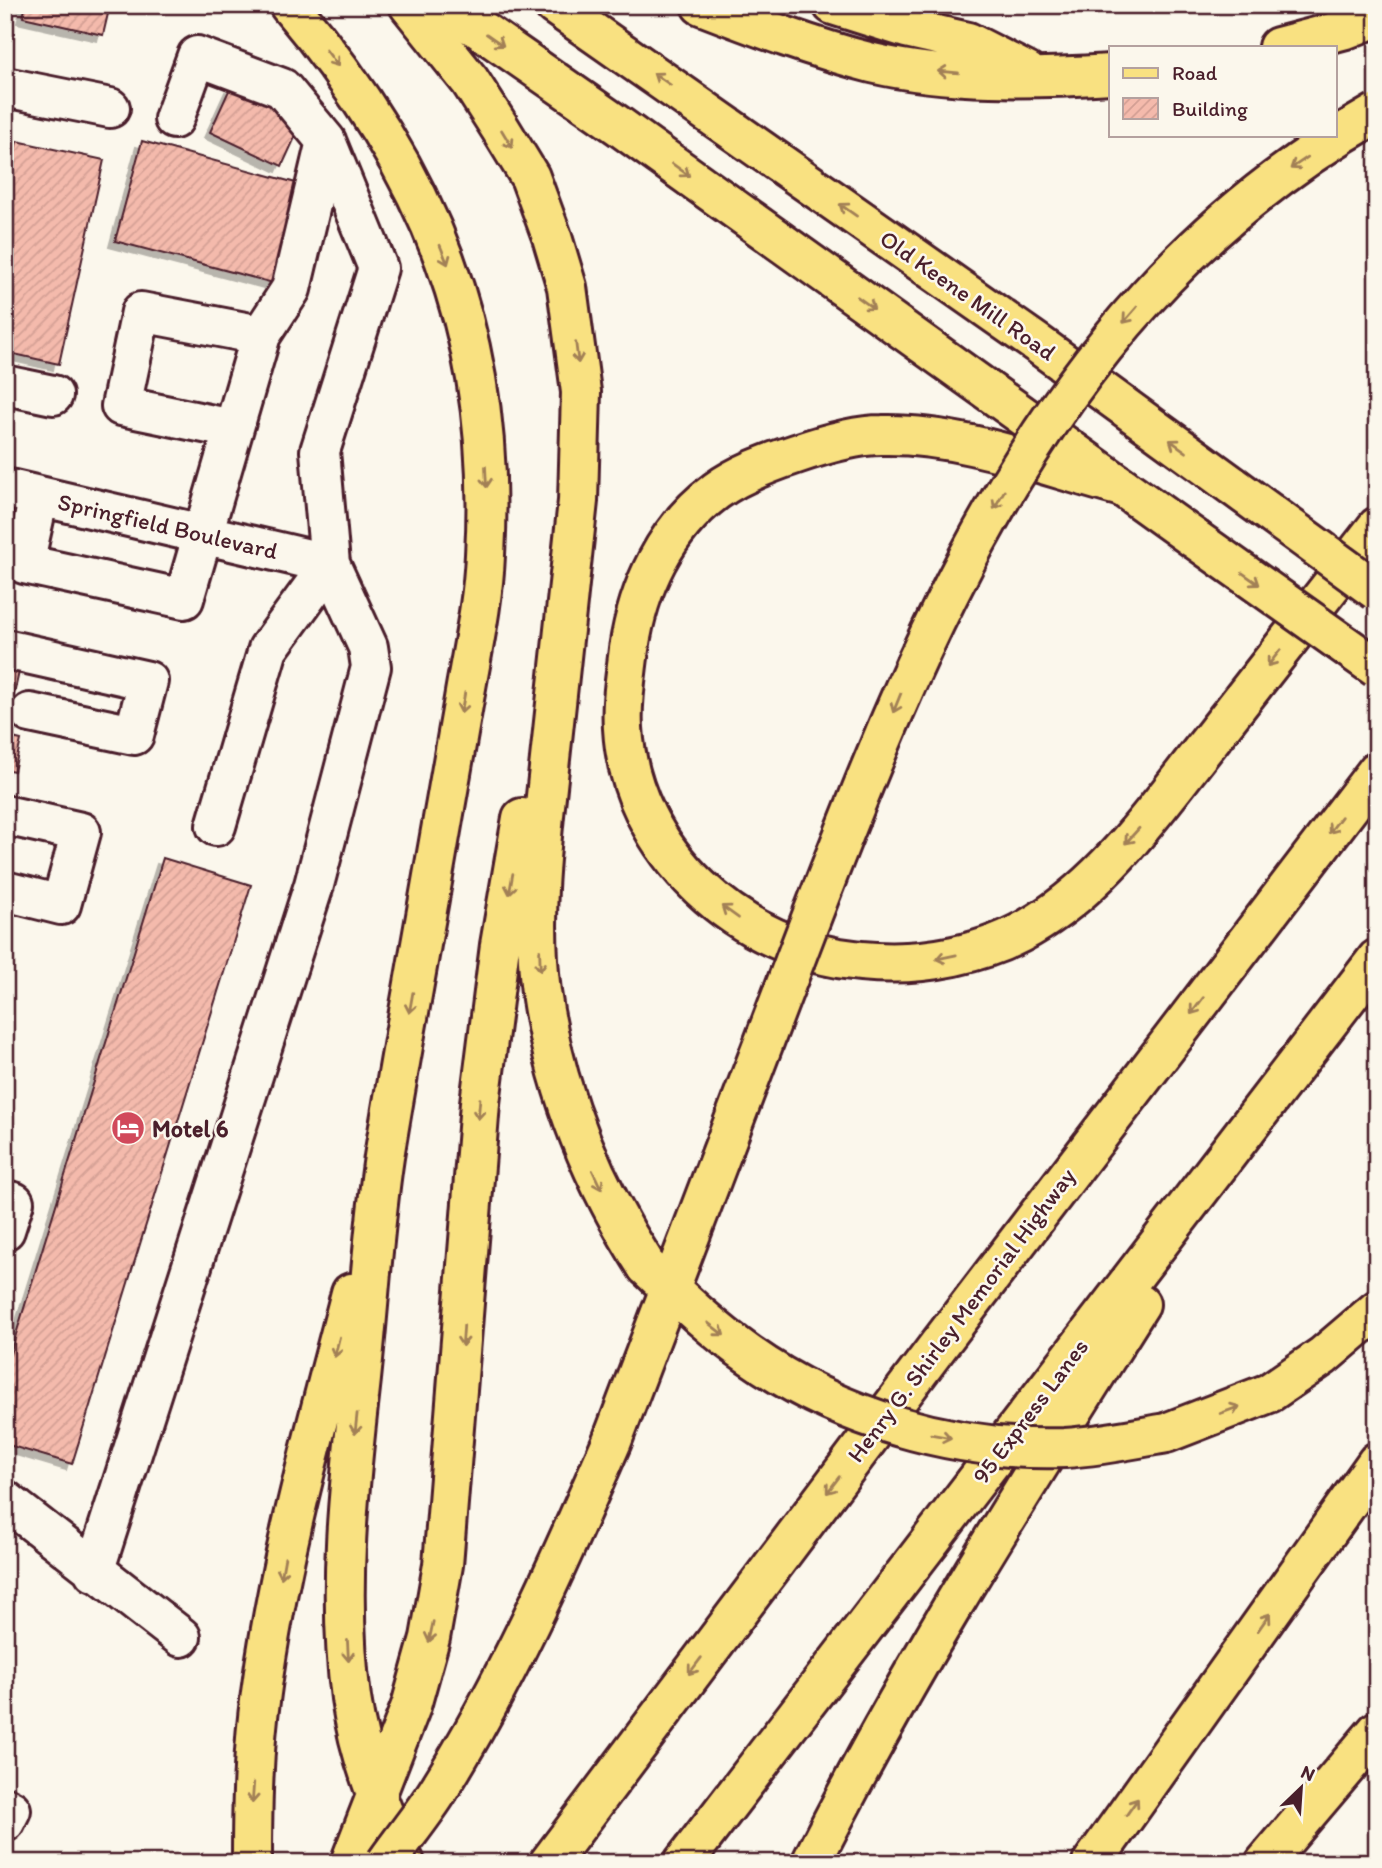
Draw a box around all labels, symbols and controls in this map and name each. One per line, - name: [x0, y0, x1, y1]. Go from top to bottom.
- one-way arrow: [485, 33, 504, 47]
- legend: [1109, 46, 1336, 136]
- one-way arrow: [325, 48, 339, 67]
- text: Road: [1172, 60, 1218, 85]
- one-way arrow: [938, 65, 960, 78]
- one-way arrow: [653, 72, 672, 86]
- text: Building: [1172, 96, 1248, 121]
- one-way arrow: [500, 129, 514, 149]
- one-way arrow: [1289, 156, 1309, 170]
- one-way arrow: [672, 162, 691, 177]
- one-way arrow: [839, 203, 858, 217]
- street label: Old Keene Mill Road: [874, 223, 1062, 367]
- one-way arrow: [439, 243, 452, 265]
- one-way arrow: [856, 296, 875, 310]
- one-way arrow: [1122, 305, 1138, 323]
- one-way arrow: [570, 341, 583, 364]
- one-way arrow: [1169, 438, 1188, 453]
- one-way arrow: [480, 465, 493, 488]
- street label: Springfield Boulevard: [55, 487, 281, 565]
- one-way arrow: [992, 489, 1005, 510]
- one-way arrow: [1241, 571, 1260, 586]
- one-way arrow: [1267, 648, 1282, 667]
- one-way arrow: [456, 691, 470, 714]
- one-way arrow: [889, 692, 902, 713]
- one-way arrow: [1328, 815, 1343, 834]
- one-way arrow: [1124, 827, 1140, 845]
- one-way arrow: [504, 872, 517, 895]
- one-way arrow: [721, 904, 740, 919]
- one-way arrow: [534, 949, 547, 972]
- one-way arrow: [935, 950, 958, 964]
- one-way arrow: [404, 991, 417, 1014]
- one-way arrow: [1190, 996, 1205, 1014]
- one-way arrow: [472, 1097, 485, 1120]
- hotel icon: Motel 6: [109, 1109, 147, 1147]
- place label: Motel 6: [152, 1114, 229, 1143]
- street label: Henry G. Shirley Memorial Highway: [841, 1162, 1081, 1468]
- one-way arrow: [591, 1169, 604, 1190]
- one-way arrow: [706, 1321, 724, 1336]
- one-way arrow: [457, 1324, 470, 1347]
- street label: 95 Express Lanes: [966, 1333, 1094, 1489]
- one-way arrow: [330, 1335, 343, 1357]
- one-way arrow: [1218, 1403, 1240, 1415]
- one-way arrow: [349, 1413, 362, 1435]
- one-way arrow: [929, 1430, 952, 1443]
- one-way arrow: [825, 1475, 840, 1493]
- one-way arrow: [276, 1556, 289, 1578]
- one-way arrow: [1256, 1613, 1271, 1632]
- one-way arrow: [423, 1620, 437, 1643]
- one-way arrow: [341, 1640, 354, 1663]
- one-way arrow: [688, 1656, 703, 1675]
- north arrow: [1266, 1752, 1336, 1822]
- text: N: [1297, 1760, 1319, 1786]
- one-way arrow: [246, 1781, 259, 1804]
- one-way arrow: [1125, 1798, 1139, 1817]

